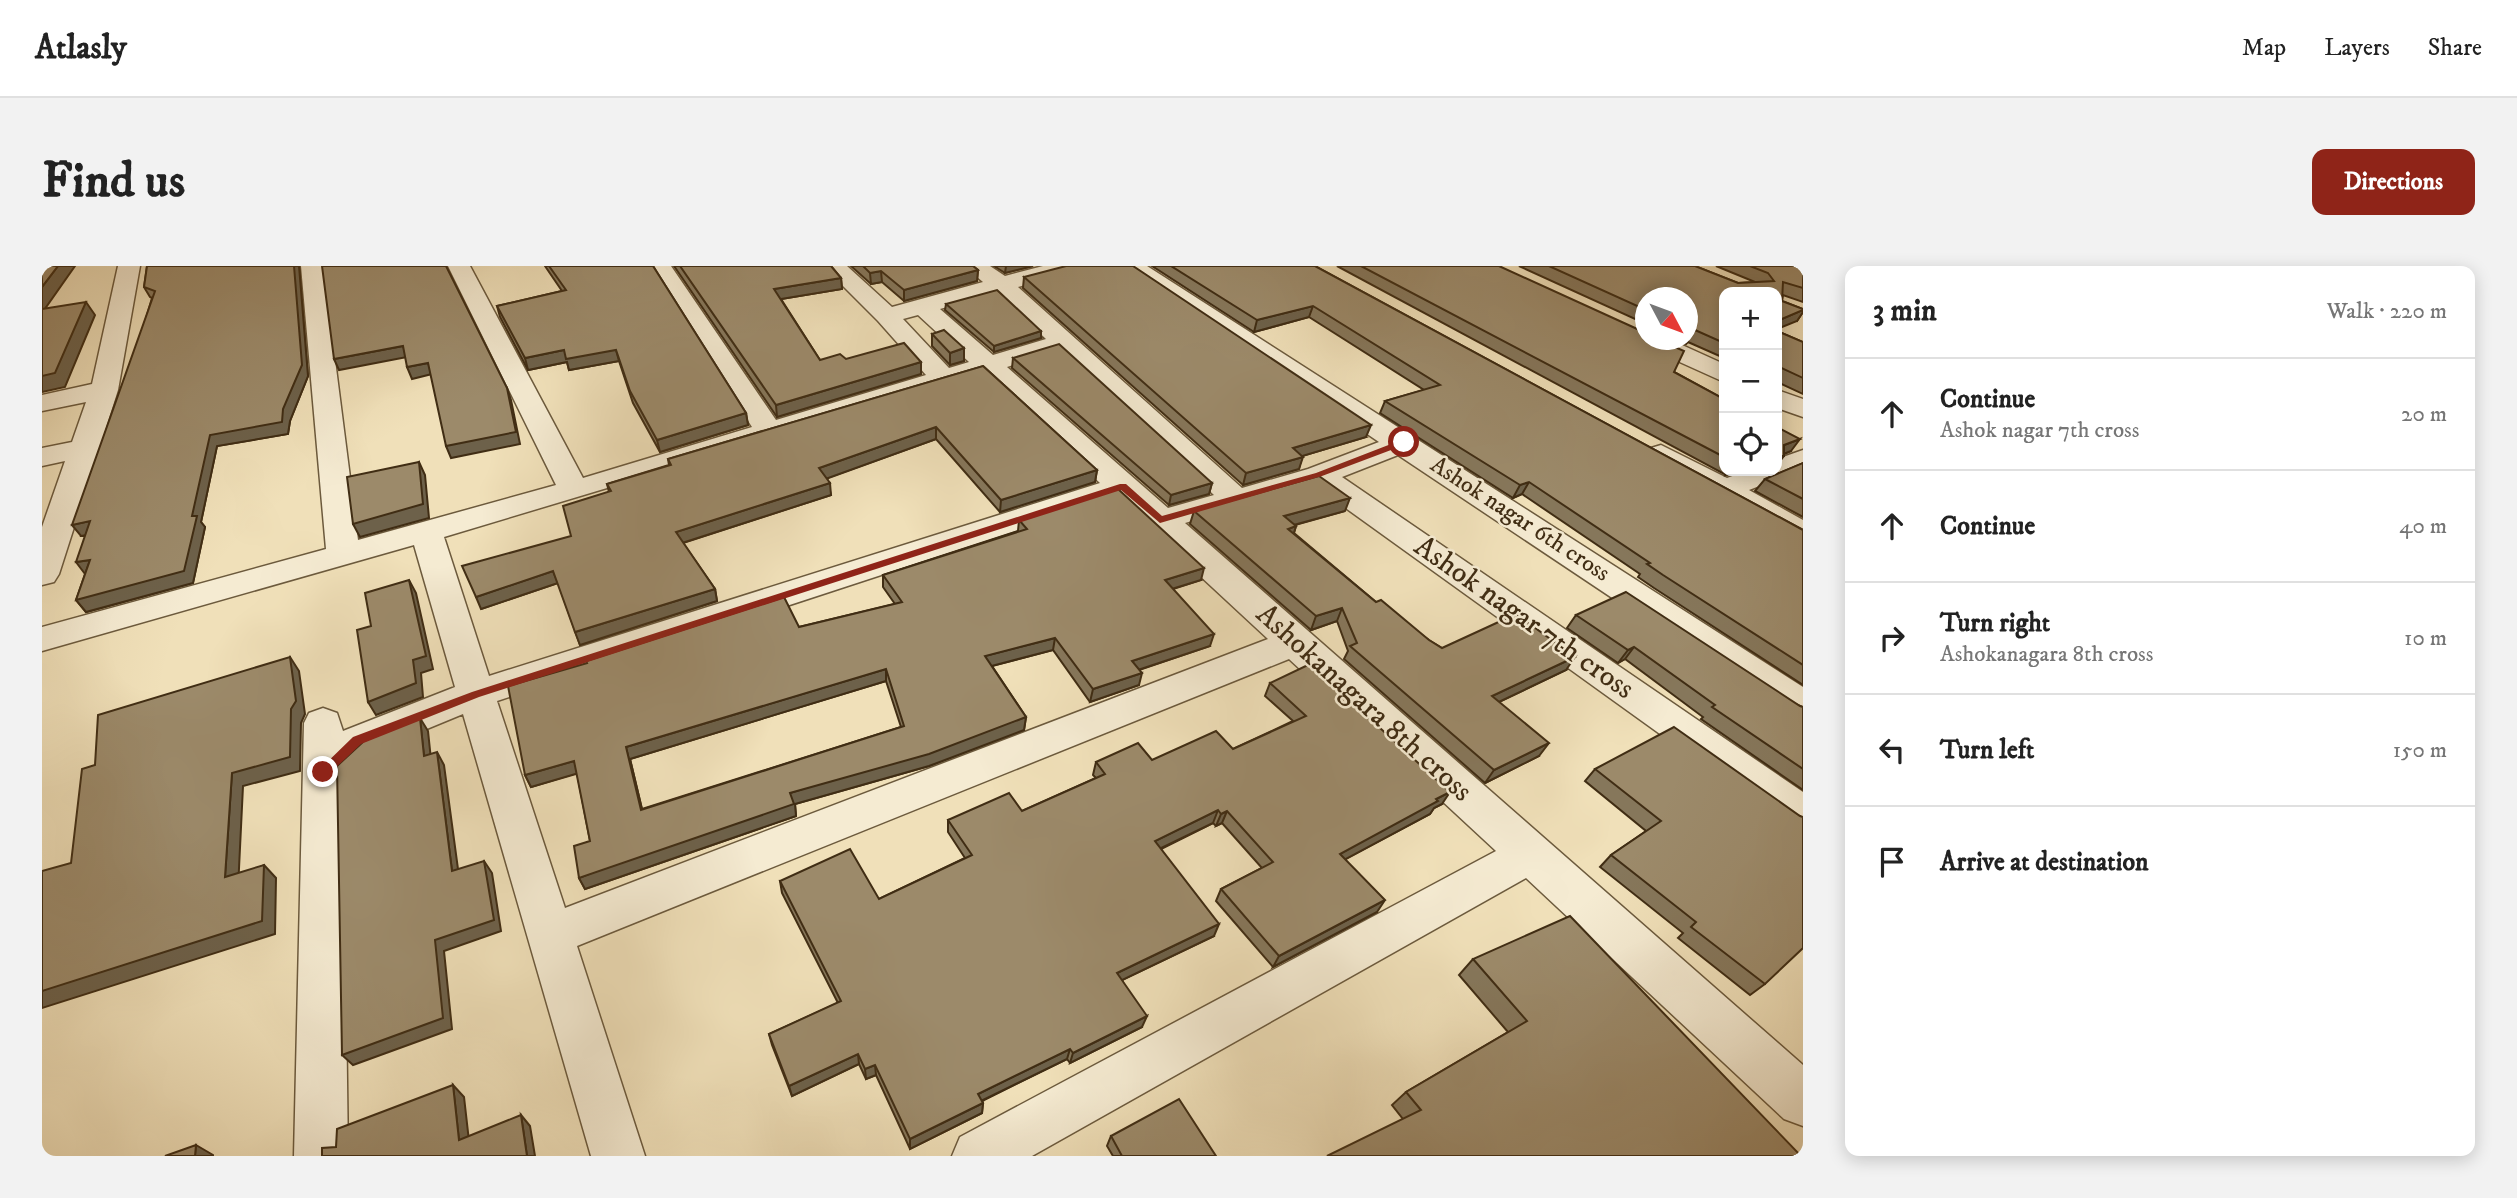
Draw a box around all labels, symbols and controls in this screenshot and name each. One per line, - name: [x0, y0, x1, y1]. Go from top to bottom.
- text: Atlasly: [35, 28, 127, 69]
- text: Map: [2242, 33, 2286, 63]
- text: Layers: [2324, 33, 2390, 63]
- text: Share: [2428, 33, 2482, 63]
- button: Directions: [2312, 149, 2475, 215]
- text: Find us: [42, 151, 185, 213]
- north arrow: [1635, 287, 1698, 350]
- map controls: [1719, 287, 1782, 476]
- button: +: [1719, 287, 1782, 350]
- text: 3 min: [1873, 293, 1937, 330]
- text: Walk · 220 m: [2327, 297, 2447, 326]
- button: −: [1719, 350, 1782, 413]
- text: Continue: [1940, 383, 2035, 416]
- icon: ahead: [1873, 395, 1911, 433]
- text: 20 m: [2401, 400, 2447, 429]
- button: locate: [1719, 413, 1782, 476]
- text: Ashok nagar 7th cross: [1940, 416, 2139, 445]
- route start: [1388, 426, 1419, 457]
- street label: Ashok nagar 6th cross: [1425, 450, 1615, 588]
- icon: ahead: [1873, 507, 1911, 545]
- text: Continue: [1940, 510, 2035, 543]
- text: 40 m: [2399, 512, 2447, 541]
- street label: Ashok nagar 7th cross: [1407, 528, 1641, 708]
- street label: Ashokanagara 8th cross: [1248, 596, 1480, 810]
- text: Turn right: [1940, 607, 2050, 640]
- icon: right: [1873, 619, 1911, 657]
- text: 10 m: [2404, 624, 2447, 653]
- text: Ashokanagara 8th cross: [1940, 640, 2153, 669]
- icon: left: [1873, 731, 1911, 769]
- text: Turn left: [1940, 734, 2034, 767]
- text: 150 m: [2393, 736, 2447, 765]
- route end: [307, 756, 338, 787]
- icon: arrive: [1873, 843, 1911, 881]
- text: Arrive at destination: [1940, 846, 2149, 879]

